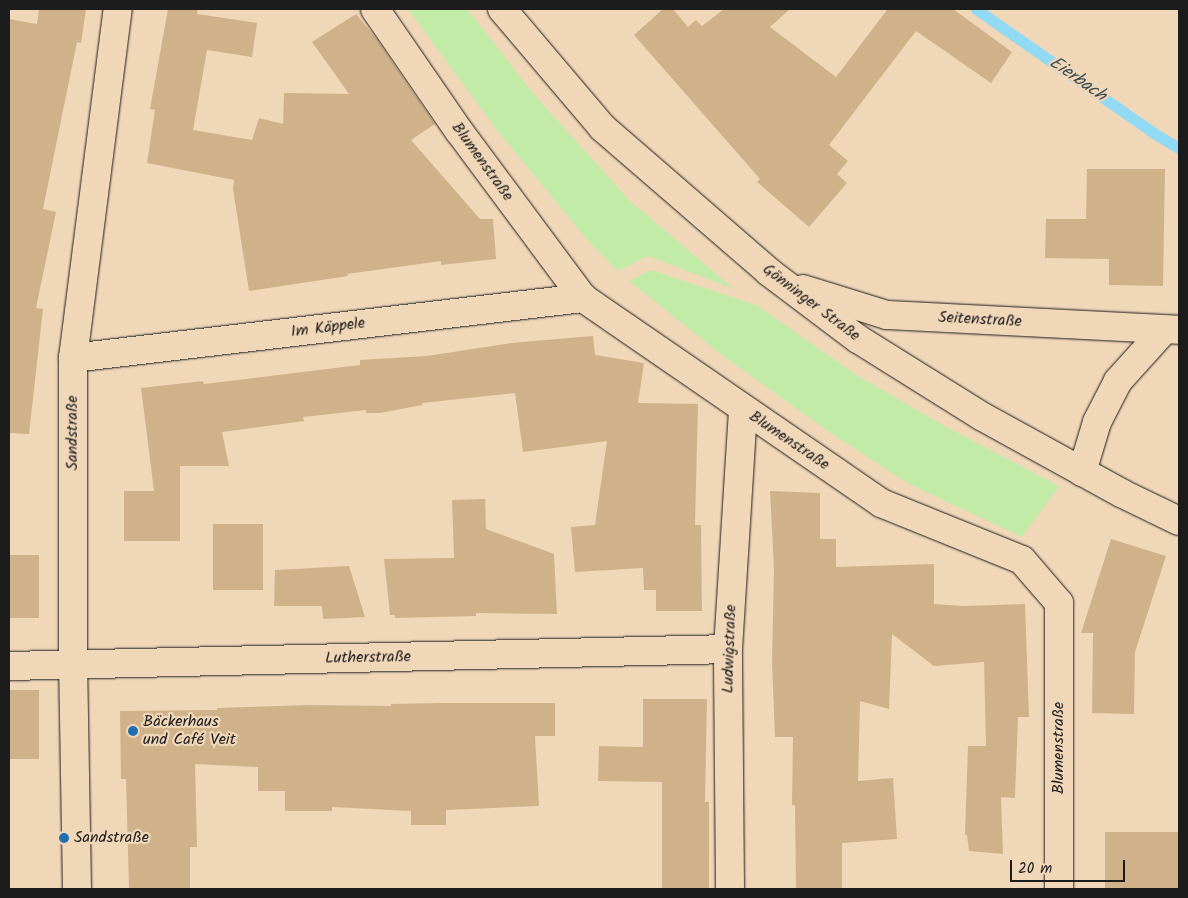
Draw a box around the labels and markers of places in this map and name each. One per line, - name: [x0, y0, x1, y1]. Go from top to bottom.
- place label: Bäckerhaus und Café Veit: [143, 712, 236, 750]
- marker: Bäckerhaus und Café Veit: [127, 725, 139, 737]
- place label: Sandstraße: [74, 828, 149, 848]
- marker: Sandstraße: [58, 832, 70, 844]

